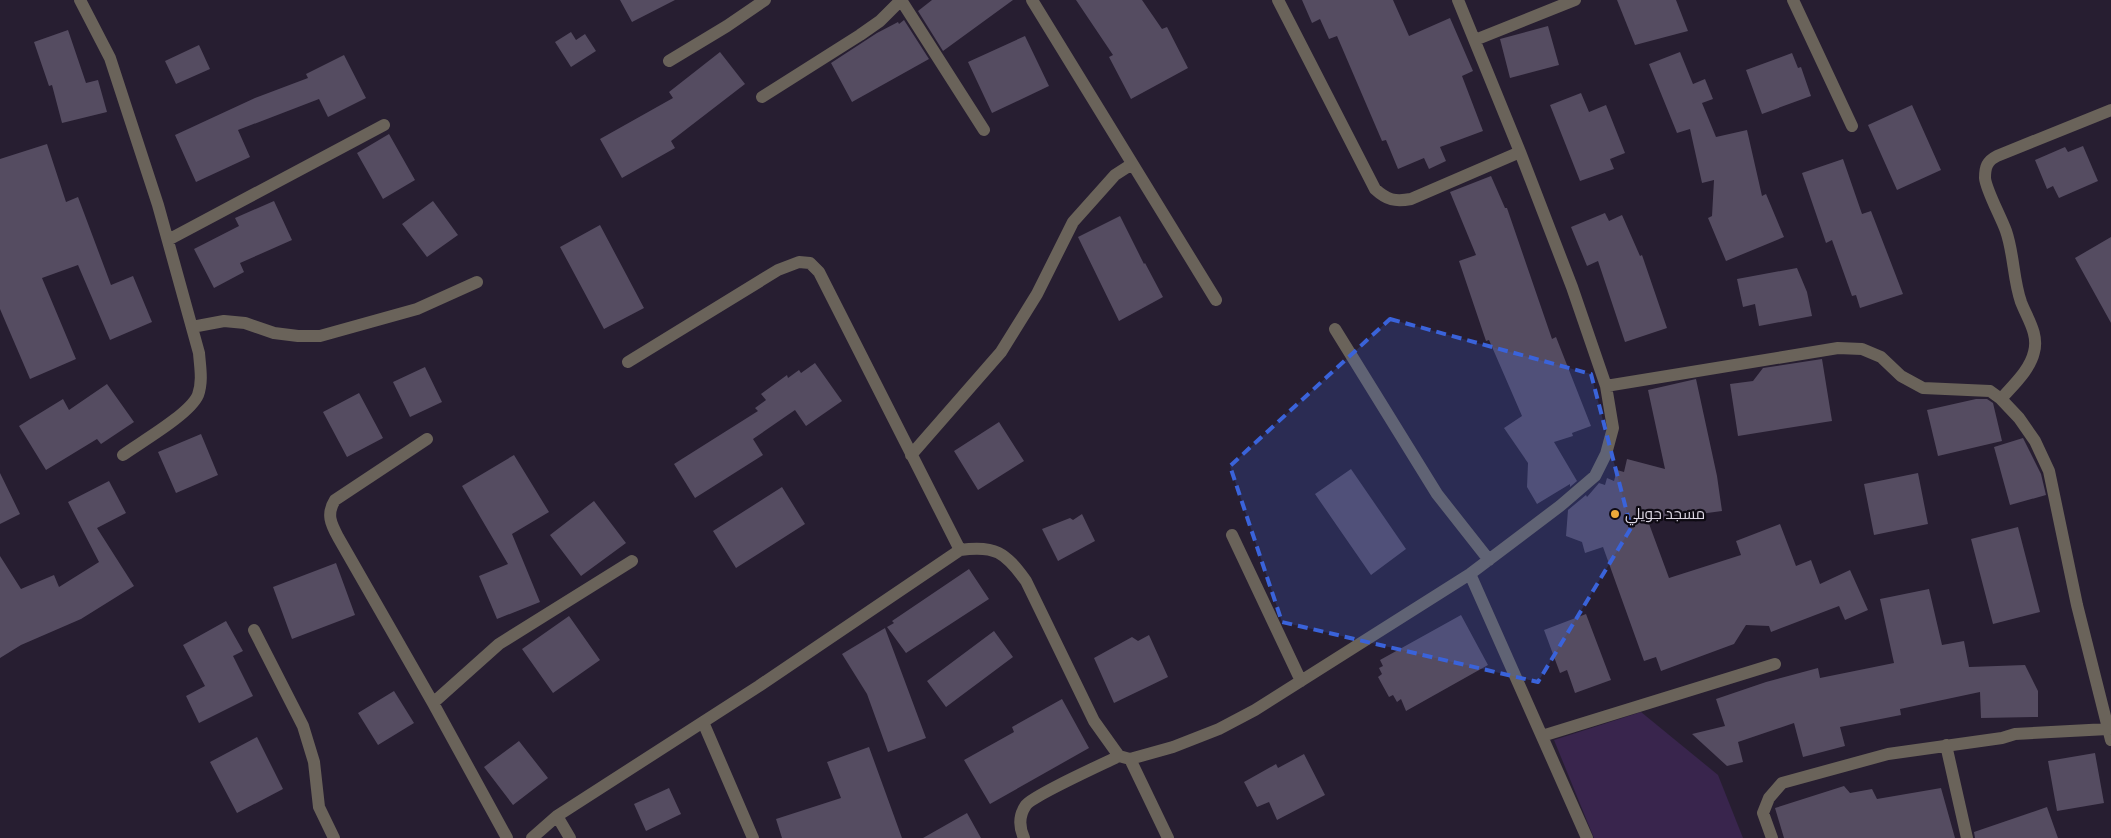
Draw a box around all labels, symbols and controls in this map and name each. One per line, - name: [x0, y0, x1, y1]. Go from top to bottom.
- place label: مسجد جويلي: [1625, 505, 1705, 526]
- marker: مسجد جويلي: [1609, 508, 1621, 520]

